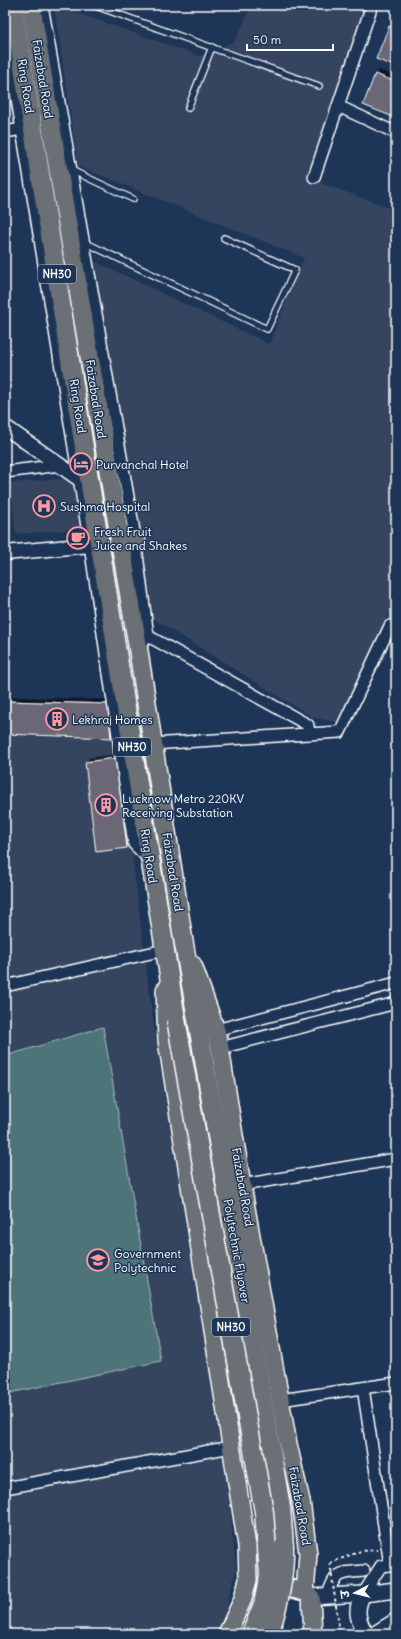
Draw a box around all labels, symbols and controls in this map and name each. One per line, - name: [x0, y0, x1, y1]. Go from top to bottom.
- scale bar: [247, 26, 333, 52]
- text: 50 m: [253, 32, 282, 47]
- street label: Faizabad Road: [29, 38, 57, 120]
- street label: Ring Road: [14, 58, 38, 114]
- road number: NH30: [38, 265, 76, 283]
- street label: Faizabad Road: [82, 358, 110, 440]
- street label: Ring Road: [66, 378, 90, 434]
- hotel icon: Purvanchal Hotel: [68, 451, 94, 477]
- place label: Purvanchal Hotel: [96, 457, 188, 472]
- hospital icon: Sushma Hospital: [31, 493, 57, 519]
- place label: Sushma Hospital: [60, 499, 150, 514]
- place label: Fresh Fruit Juice and Shakes: [94, 524, 187, 553]
- cafe icon: Fresh Fruit Juice and Shakes: [65, 525, 91, 551]
- building icon: Lekhraj Homes: [44, 706, 70, 732]
- place label: Lekhraj Homes: [72, 712, 153, 727]
- road number: NH30: [113, 738, 151, 756]
- place label: Lucknow Metro 220KV Receiving Substation: [122, 791, 245, 820]
- building icon: Lucknow Metro 220KV Receiving Substation: [93, 792, 119, 818]
- street label: Ring Road: [137, 828, 161, 884]
- street label: Faizabad Road: [159, 831, 187, 913]
- street label: Faizabad Road: [229, 1146, 257, 1228]
- street label: Polytechnic Flyover: [220, 1198, 254, 1304]
- place label: Government Polytechnic: [114, 1246, 181, 1275]
- school or university icon: Government Polytechnic: [85, 1247, 111, 1273]
- road number: NH30: [212, 1318, 250, 1336]
- street label: Faizabad Road: [286, 1465, 314, 1547]
- north arrow: [335, 1573, 375, 1613]
- text: उ: [337, 1588, 353, 1600]

